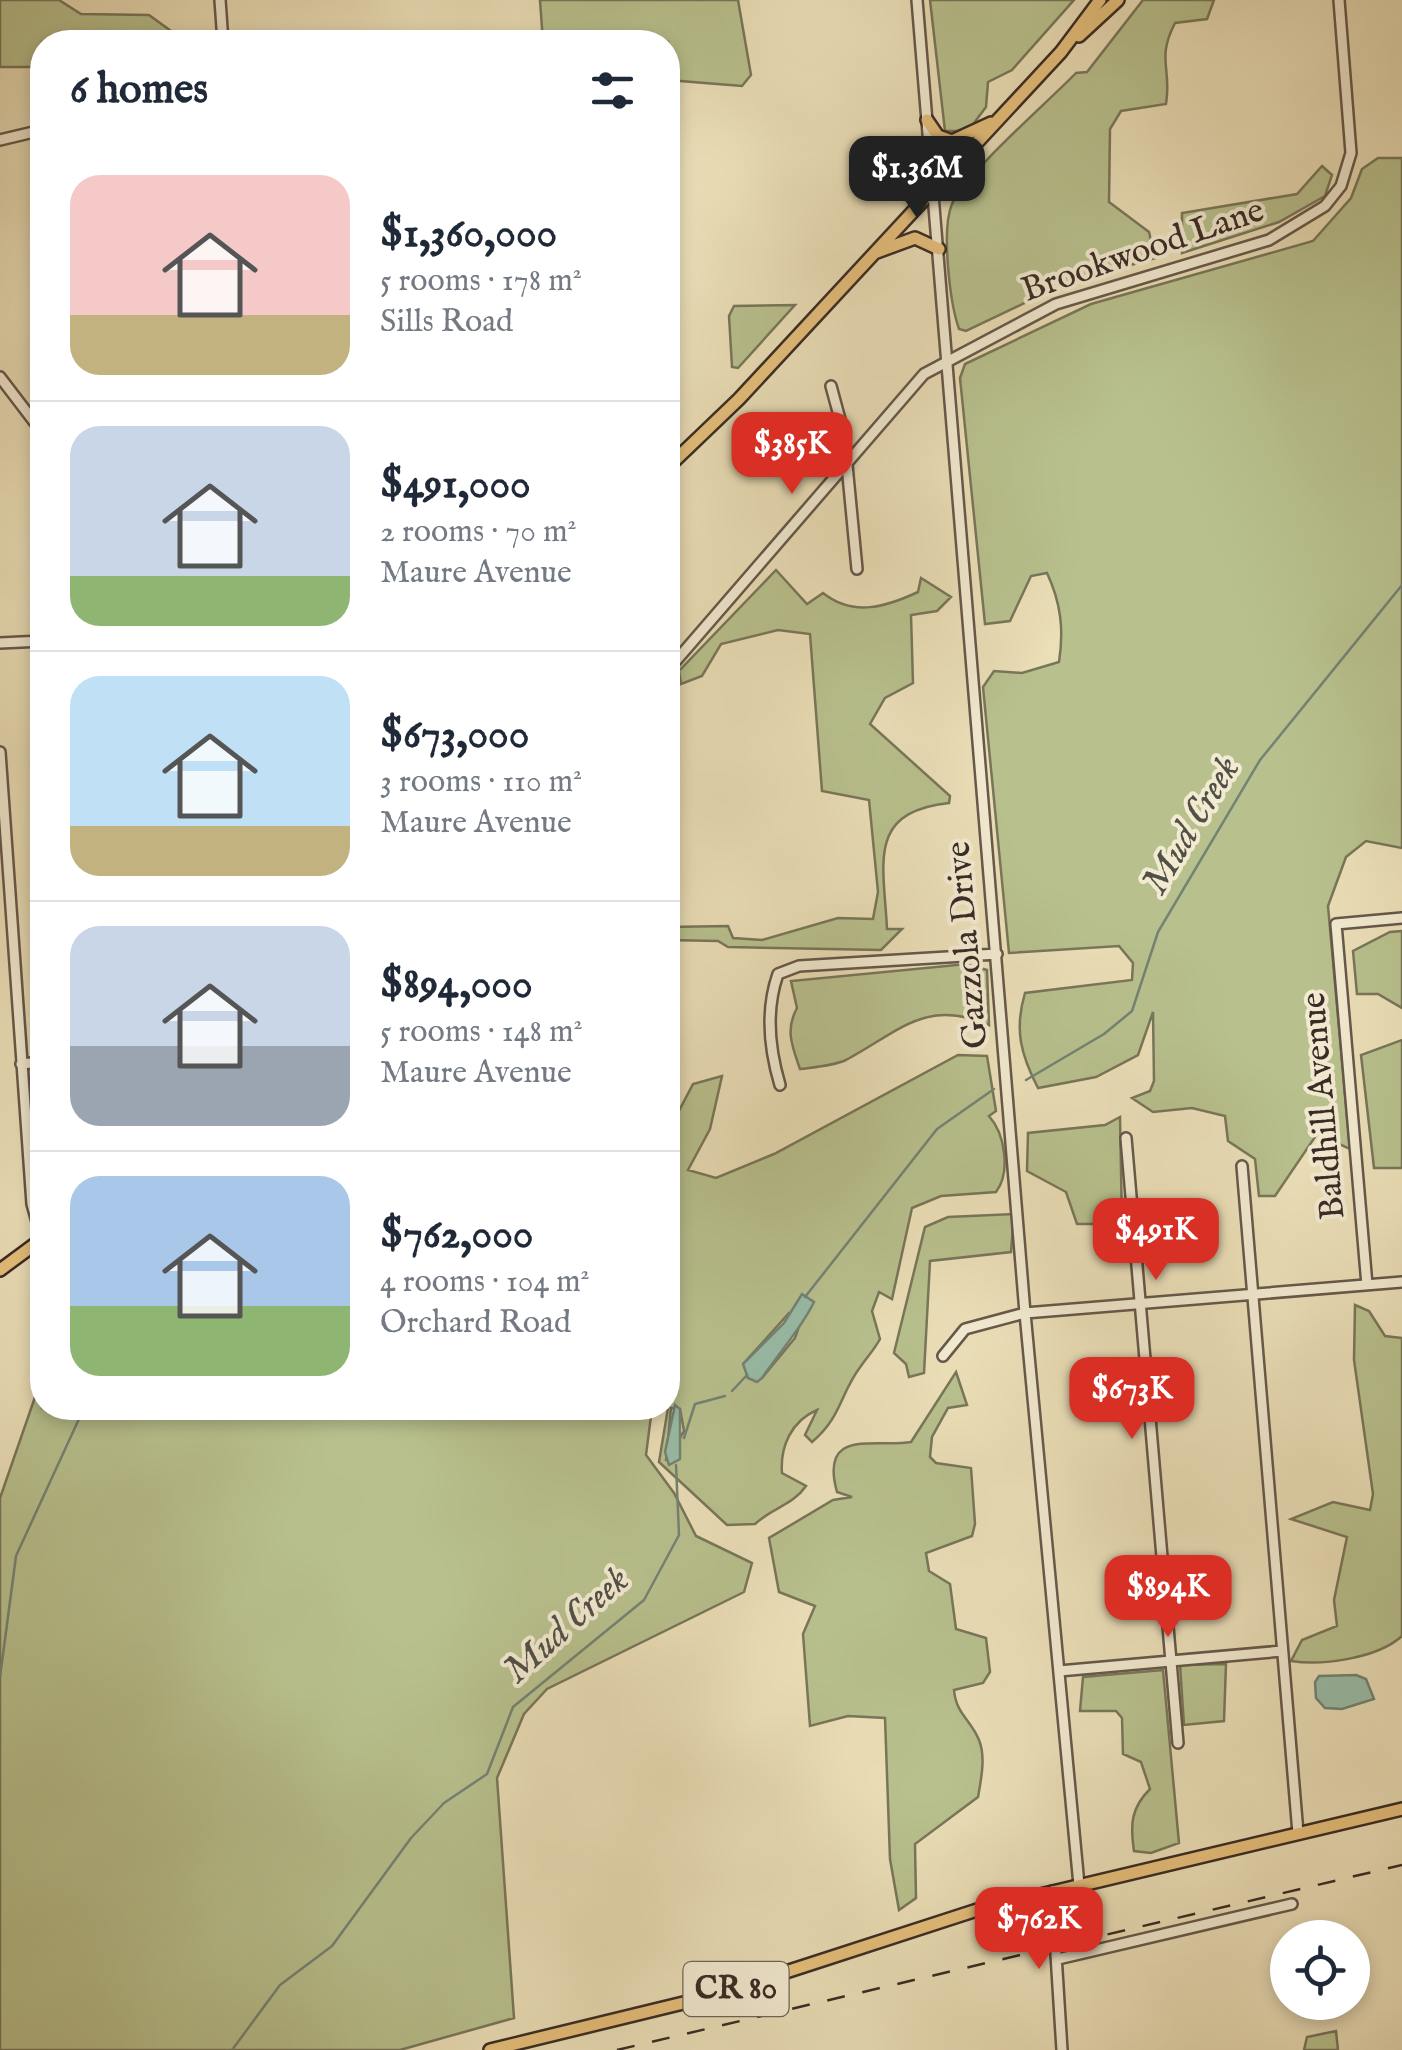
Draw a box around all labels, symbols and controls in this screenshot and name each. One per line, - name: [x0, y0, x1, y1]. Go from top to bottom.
- icon: filters: [585, 63, 640, 118]
- text: 6 homes: [70, 64, 208, 117]
- pin: $1.36M: [836, 136, 998, 221]
- text: $1.36M: [871, 148, 963, 189]
- street label: Brookwood Lane: [1016, 188, 1270, 314]
- text: $1,360,000: [380, 208, 557, 261]
- icon: home: [150, 215, 270, 335]
- text: 5 rooms · 178 m²: [380, 261, 582, 302]
- text: Sills Road: [380, 302, 513, 343]
- pin: $385K: [722, 412, 862, 497]
- text: $385K: [754, 424, 830, 465]
- text: $491,000: [380, 459, 531, 512]
- icon: home: [150, 466, 270, 586]
- text: 2 rooms · 70 m²: [380, 512, 577, 553]
- text: Maure Avenue: [380, 553, 572, 594]
- text: $673,000: [380, 709, 529, 762]
- icon: home: [150, 716, 270, 836]
- water label: Mud Creek: [1132, 748, 1252, 904]
- text: 3 rooms · 110 m²: [380, 762, 582, 803]
- text: Maure Avenue: [380, 803, 572, 844]
- street label: Gazzola Drive: [937, 839, 999, 1051]
- text: $894,000: [380, 959, 533, 1012]
- icon: home: [150, 966, 270, 1086]
- street label: Baldhill Avenue: [1292, 990, 1356, 1222]
- text: 5 rooms · 148 m²: [380, 1012, 583, 1053]
- text: Maure Avenue: [380, 1053, 572, 1094]
- pin: $491K: [1086, 1198, 1226, 1283]
- text: $762,000: [380, 1209, 533, 1262]
- text: $491K: [1115, 1210, 1197, 1251]
- icon: home: [150, 1216, 270, 1336]
- text: 4 rooms · 104 m²: [380, 1262, 590, 1303]
- text: Orchard Road: [380, 1303, 571, 1344]
- pin: $673K: [1062, 1357, 1202, 1442]
- text: $673K: [1091, 1369, 1173, 1410]
- pin: $894K: [1098, 1555, 1238, 1640]
- water label: Mud Creek: [494, 1557, 640, 1695]
- text: $894K: [1127, 1567, 1209, 1608]
- pin: $762K: [969, 1887, 1109, 1972]
- text: $762K: [997, 1899, 1081, 1940]
- map controls: [1270, 1920, 1370, 2020]
- button: locate: [1270, 1920, 1370, 2020]
- road number: CR 80: [684, 1962, 788, 2016]

